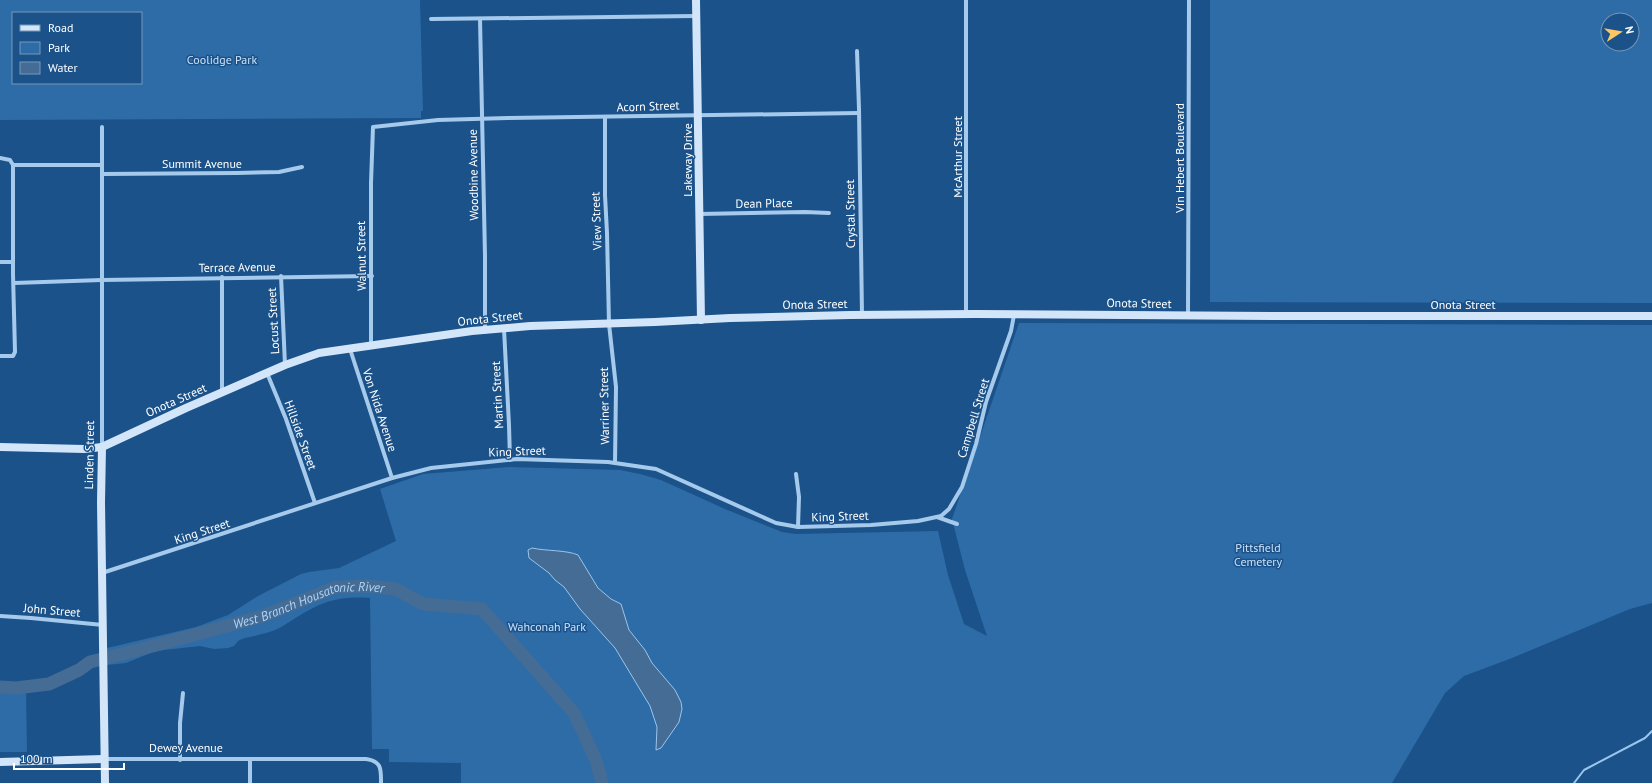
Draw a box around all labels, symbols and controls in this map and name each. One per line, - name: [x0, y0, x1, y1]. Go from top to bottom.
- legend: [12, 12, 142, 84]
- north arrow: [1600, 12, 1640, 52]
- text: Road: [48, 20, 73, 35]
- text: N: [1622, 25, 1637, 35]
- text: Park: [48, 40, 70, 55]
- park label: Coolidge Park: [187, 52, 257, 67]
- text: Water: [48, 60, 78, 75]
- street label: Acorn Street: [616, 97, 680, 115]
- street label: Vin Hebert Boulevard: [1172, 103, 1187, 214]
- street label: McArthur Street: [950, 116, 965, 198]
- street label: Lakeway Drive: [680, 123, 695, 197]
- street label: Woodbine Avenue: [465, 129, 481, 221]
- street label: Summit Avenue: [162, 156, 242, 171]
- street label: Crystal Street: [842, 179, 858, 249]
- street label: View Street: [587, 192, 605, 251]
- street label: Dean Place: [735, 195, 793, 211]
- street label: Walnut Street: [353, 221, 369, 291]
- street label: Terrace Avenue: [198, 259, 276, 275]
- street label: Locust Street: [264, 287, 282, 355]
- street label: Onota Street: [1106, 295, 1172, 311]
- street label: Onota Street: [782, 296, 848, 312]
- street label: Onota Street: [1430, 297, 1496, 312]
- street label: Onota Street: [457, 307, 523, 329]
- street label: Martin Street: [488, 361, 506, 429]
- street label: Von Nida Avenue: [359, 366, 400, 453]
- street label: Warriner Street: [596, 367, 612, 445]
- street label: Campbell Street: [954, 376, 992, 460]
- street label: Onota Street: [143, 380, 209, 420]
- street label: Hillside Street: [281, 398, 321, 472]
- street label: Linden Street: [81, 420, 97, 490]
- street label: King Street: [488, 443, 546, 459]
- street label: King Street: [811, 508, 869, 524]
- street label: King Street: [172, 515, 232, 547]
- park label: Pittsfield Cemetery: [1234, 540, 1282, 569]
- water label: West Branch Housatonic River: [231, 577, 386, 632]
- street label: John Street: [22, 600, 81, 620]
- park label: Wahconah Park: [508, 619, 586, 634]
- street label: Dewey Avenue: [149, 740, 223, 755]
- scale bar: [14, 745, 124, 771]
- text: 100 m: [20, 751, 53, 766]

